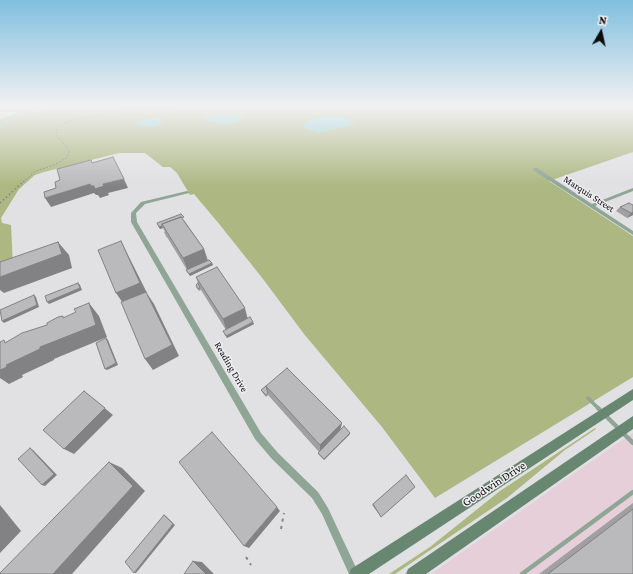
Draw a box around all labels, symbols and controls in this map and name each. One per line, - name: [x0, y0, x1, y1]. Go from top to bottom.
- north arrow: [581, 12, 621, 52]
- text: N: [598, 14, 608, 27]
- street label: Marquis Street: [561, 173, 617, 215]
- street label: Reading Drive: [212, 340, 250, 394]
- street label: Goodwin Drive: [460, 458, 528, 510]

